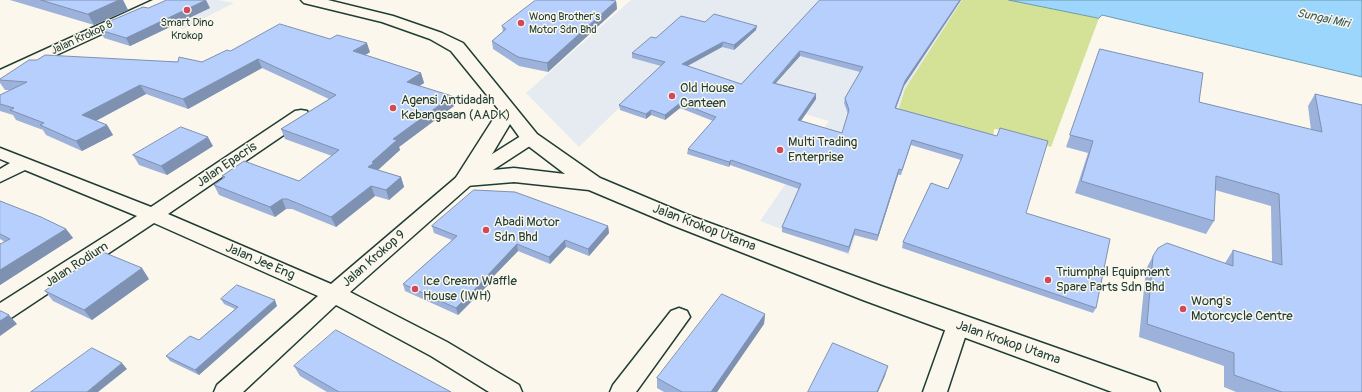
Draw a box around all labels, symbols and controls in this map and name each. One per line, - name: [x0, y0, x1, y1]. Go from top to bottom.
- marker: Smart Dino Krokop: [182, 5, 192, 15]
- water label: Sungai Miri: [1295, 6, 1351, 32]
- place label: Wong Brother's Motor Sdn Bhd: [529, 10, 600, 36]
- place label: Smart Dino Krokop: [160, 16, 214, 42]
- street label: Jalan Krokop 8: [49, 18, 115, 58]
- marker: Wong Brother's Motor Sdn Bhd: [516, 18, 526, 28]
- place label: Old House Canteen: [680, 81, 735, 112]
- marker: Old House Canteen: [667, 91, 677, 101]
- place label: Agensi Antidadah Kebangsaan (AADK): [401, 93, 510, 124]
- marker: Agensi Antidadah Kebangsaan (AADK): [388, 103, 398, 113]
- place label: Multi Trading Enterprise: [788, 135, 857, 166]
- street label: Jalan Epacris: [194, 139, 260, 191]
- marker: Multi Trading Enterprise: [775, 145, 785, 155]
- street label: Jalan Krokop Utama: [650, 201, 758, 255]
- place label: Abadi Motor Sdn Bhd: [494, 215, 560, 246]
- marker: Abadi Motor Sdn Bhd: [481, 225, 491, 235]
- street label: Jalan Krokop 9: [339, 227, 409, 291]
- street label: Jalan Rodium: [43, 239, 111, 291]
- street label: Jalan Jee Eng: [223, 240, 297, 284]
- place label: Triumphal Equipment Spare Parts Sdn Bhd: [1056, 265, 1170, 296]
- place label: Ice Cream Waffle House (IWH): [423, 274, 517, 305]
- marker: Triumphal Equipment Spare Parts Sdn Bhd: [1043, 275, 1053, 285]
- marker: Ice Cream Waffle House (IWH): [410, 284, 420, 294]
- place label: Wong's Motorcycle Centre: [1191, 294, 1293, 325]
- marker: Wong's Motorcycle Centre: [1178, 304, 1188, 314]
- street label: Jalan Krokop Utama: [954, 318, 1062, 368]

